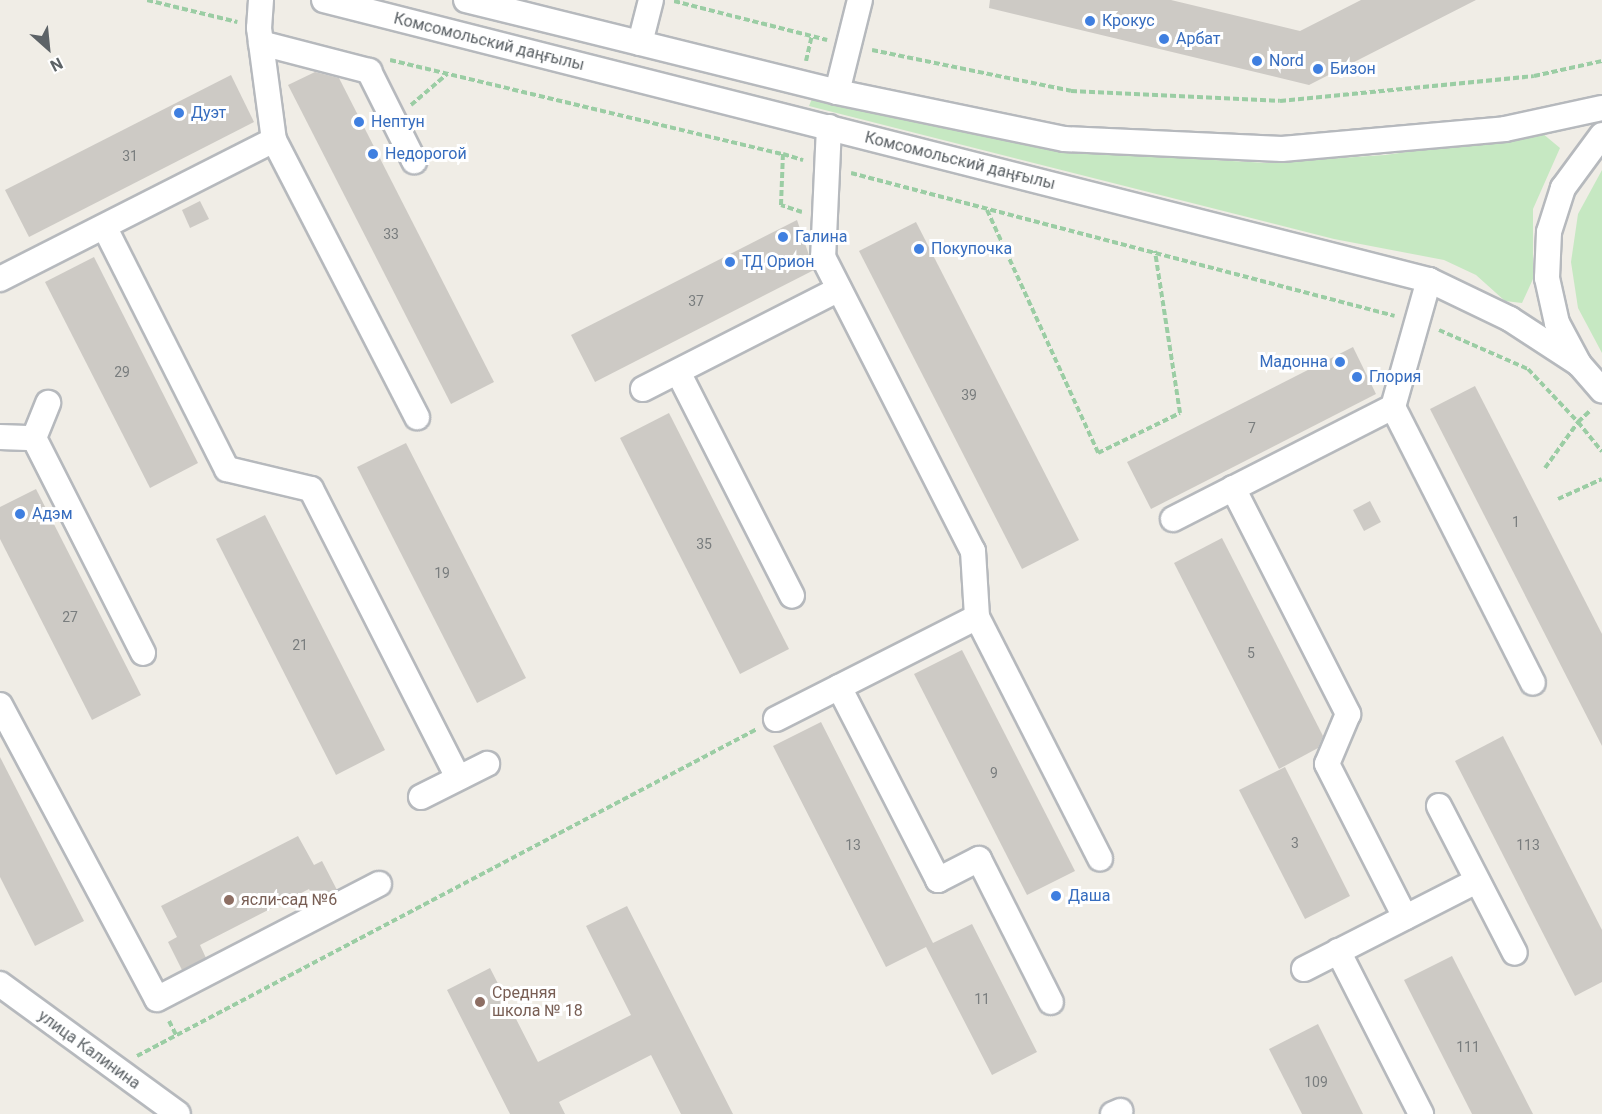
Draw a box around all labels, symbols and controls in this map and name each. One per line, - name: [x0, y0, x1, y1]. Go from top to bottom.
- street label: Комсомольский даңғылы: [392, 9, 586, 75]
- place label: Крокус: [1102, 11, 1155, 31]
- marker: Крокус: [1083, 14, 1097, 28]
- north arrow: [18, 18, 78, 78]
- place label: Арбат: [1176, 29, 1221, 49]
- marker: Арбат: [1157, 32, 1171, 46]
- place label: Nord: [1269, 51, 1304, 71]
- text: N: [47, 53, 66, 76]
- marker: Nord: [1250, 54, 1264, 68]
- place label: Бизон: [1330, 59, 1376, 79]
- marker: Бизон: [1311, 62, 1325, 76]
- place label: Дуэт: [191, 103, 226, 123]
- marker: Дуэт: [172, 106, 186, 120]
- place label: Нептун: [371, 112, 425, 132]
- marker: Нептун: [352, 115, 366, 129]
- street label: Комсомольский даңғылы: [863, 128, 1057, 194]
- place label: Недорогой: [385, 144, 467, 164]
- marker: Недорогой: [366, 147, 380, 161]
- house number: 31: [122, 148, 138, 164]
- house number: 33: [383, 226, 399, 242]
- place label: Галина: [795, 227, 847, 247]
- marker: Галина: [776, 230, 790, 244]
- place label: Покупочка: [931, 239, 1012, 259]
- marker: Покупочка: [912, 242, 926, 256]
- place label: ТД Орион: [742, 252, 814, 272]
- marker: ТД Орион: [723, 255, 737, 269]
- house number: 37: [688, 293, 704, 309]
- place label: Мадонна: [1259, 352, 1328, 372]
- marker: Мадонна: [1333, 355, 1347, 369]
- house number: 29: [114, 364, 130, 380]
- place label: Глория: [1369, 367, 1421, 387]
- marker: Глория: [1350, 370, 1364, 384]
- house number: 39: [961, 387, 977, 403]
- house number: 7: [1248, 420, 1256, 436]
- place label: Адэм: [32, 504, 73, 524]
- marker: Адэм: [13, 507, 27, 521]
- house number: 1: [1512, 514, 1520, 530]
- house number: 35: [696, 536, 712, 552]
- house number: 19: [434, 565, 450, 581]
- house number: 27: [62, 609, 78, 625]
- house number: 21: [292, 637, 308, 653]
- house number: 5: [1247, 645, 1255, 661]
- house number: 9: [990, 765, 998, 781]
- house number: 3: [1291, 835, 1299, 851]
- house number: 13: [845, 837, 861, 853]
- house number: 113: [1516, 837, 1540, 853]
- place label: Даша: [1068, 886, 1110, 906]
- marker: Даша: [1049, 889, 1063, 903]
- place label: ясли-сад №6: [241, 890, 337, 910]
- marker: ясли-сад №6: [222, 893, 236, 907]
- place label: Средняя школа № 18: [492, 983, 583, 1021]
- house number: 11: [974, 991, 990, 1007]
- marker: Средняя школа № 18: [473, 995, 487, 1009]
- street label: улица Калинина: [34, 1006, 144, 1094]
- house number: 111: [1456, 1039, 1480, 1055]
- house number: 109: [1304, 1074, 1328, 1090]

